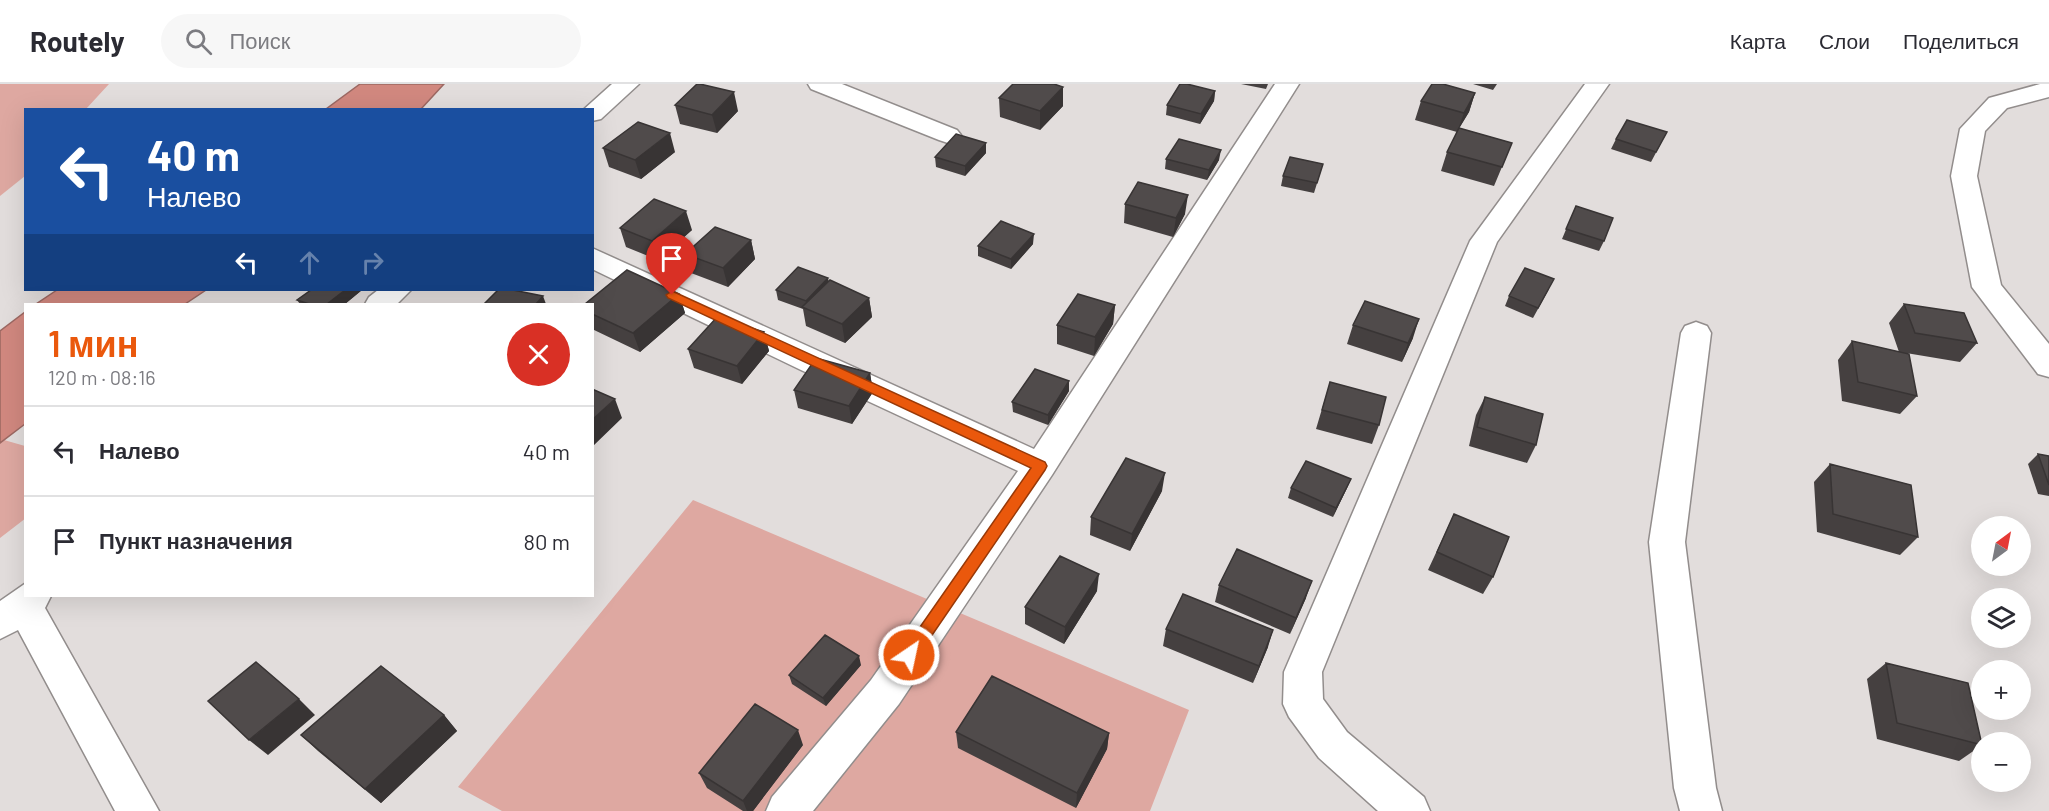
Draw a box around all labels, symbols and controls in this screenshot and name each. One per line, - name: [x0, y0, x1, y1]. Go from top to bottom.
- search box: [161, 14, 581, 68]
- text: Routely: [30, 24, 125, 58]
- icon: search: [182, 25, 215, 58]
- text: Поиск: [230, 27, 291, 53]
- text: Карта: [1730, 28, 1786, 53]
- text: Слои: [1819, 28, 1870, 53]
- text: Поделиться: [1903, 28, 2019, 53]
- text: 40 m: [147, 129, 240, 179]
- icon: left: [48, 132, 126, 210]
- text: Налево: [147, 180, 241, 212]
- pin: [646, 233, 697, 295]
- icon: arrive: [655, 242, 688, 275]
- icon: left: [230, 246, 263, 279]
- icon: ahead: [293, 246, 326, 279]
- icon: right: [356, 246, 389, 279]
- text: 1 мин: [48, 321, 138, 364]
- button: close: [507, 323, 570, 386]
- text: 120 m · 08:16: [48, 365, 156, 389]
- icon: left: [48, 435, 81, 468]
- text: Налево: [99, 437, 180, 463]
- text: 40 m: [523, 438, 570, 464]
- north arrow: [1971, 516, 2031, 576]
- map controls: [1971, 516, 2031, 792]
- icon: arrive: [48, 525, 81, 558]
- text: Пункт назначения: [99, 527, 293, 553]
- text: 80 m: [524, 528, 570, 554]
- button: layers: [1971, 588, 2031, 648]
- position arrow: [877, 623, 941, 687]
- button: +: [1971, 660, 2031, 720]
- button: −: [1971, 732, 2031, 792]

